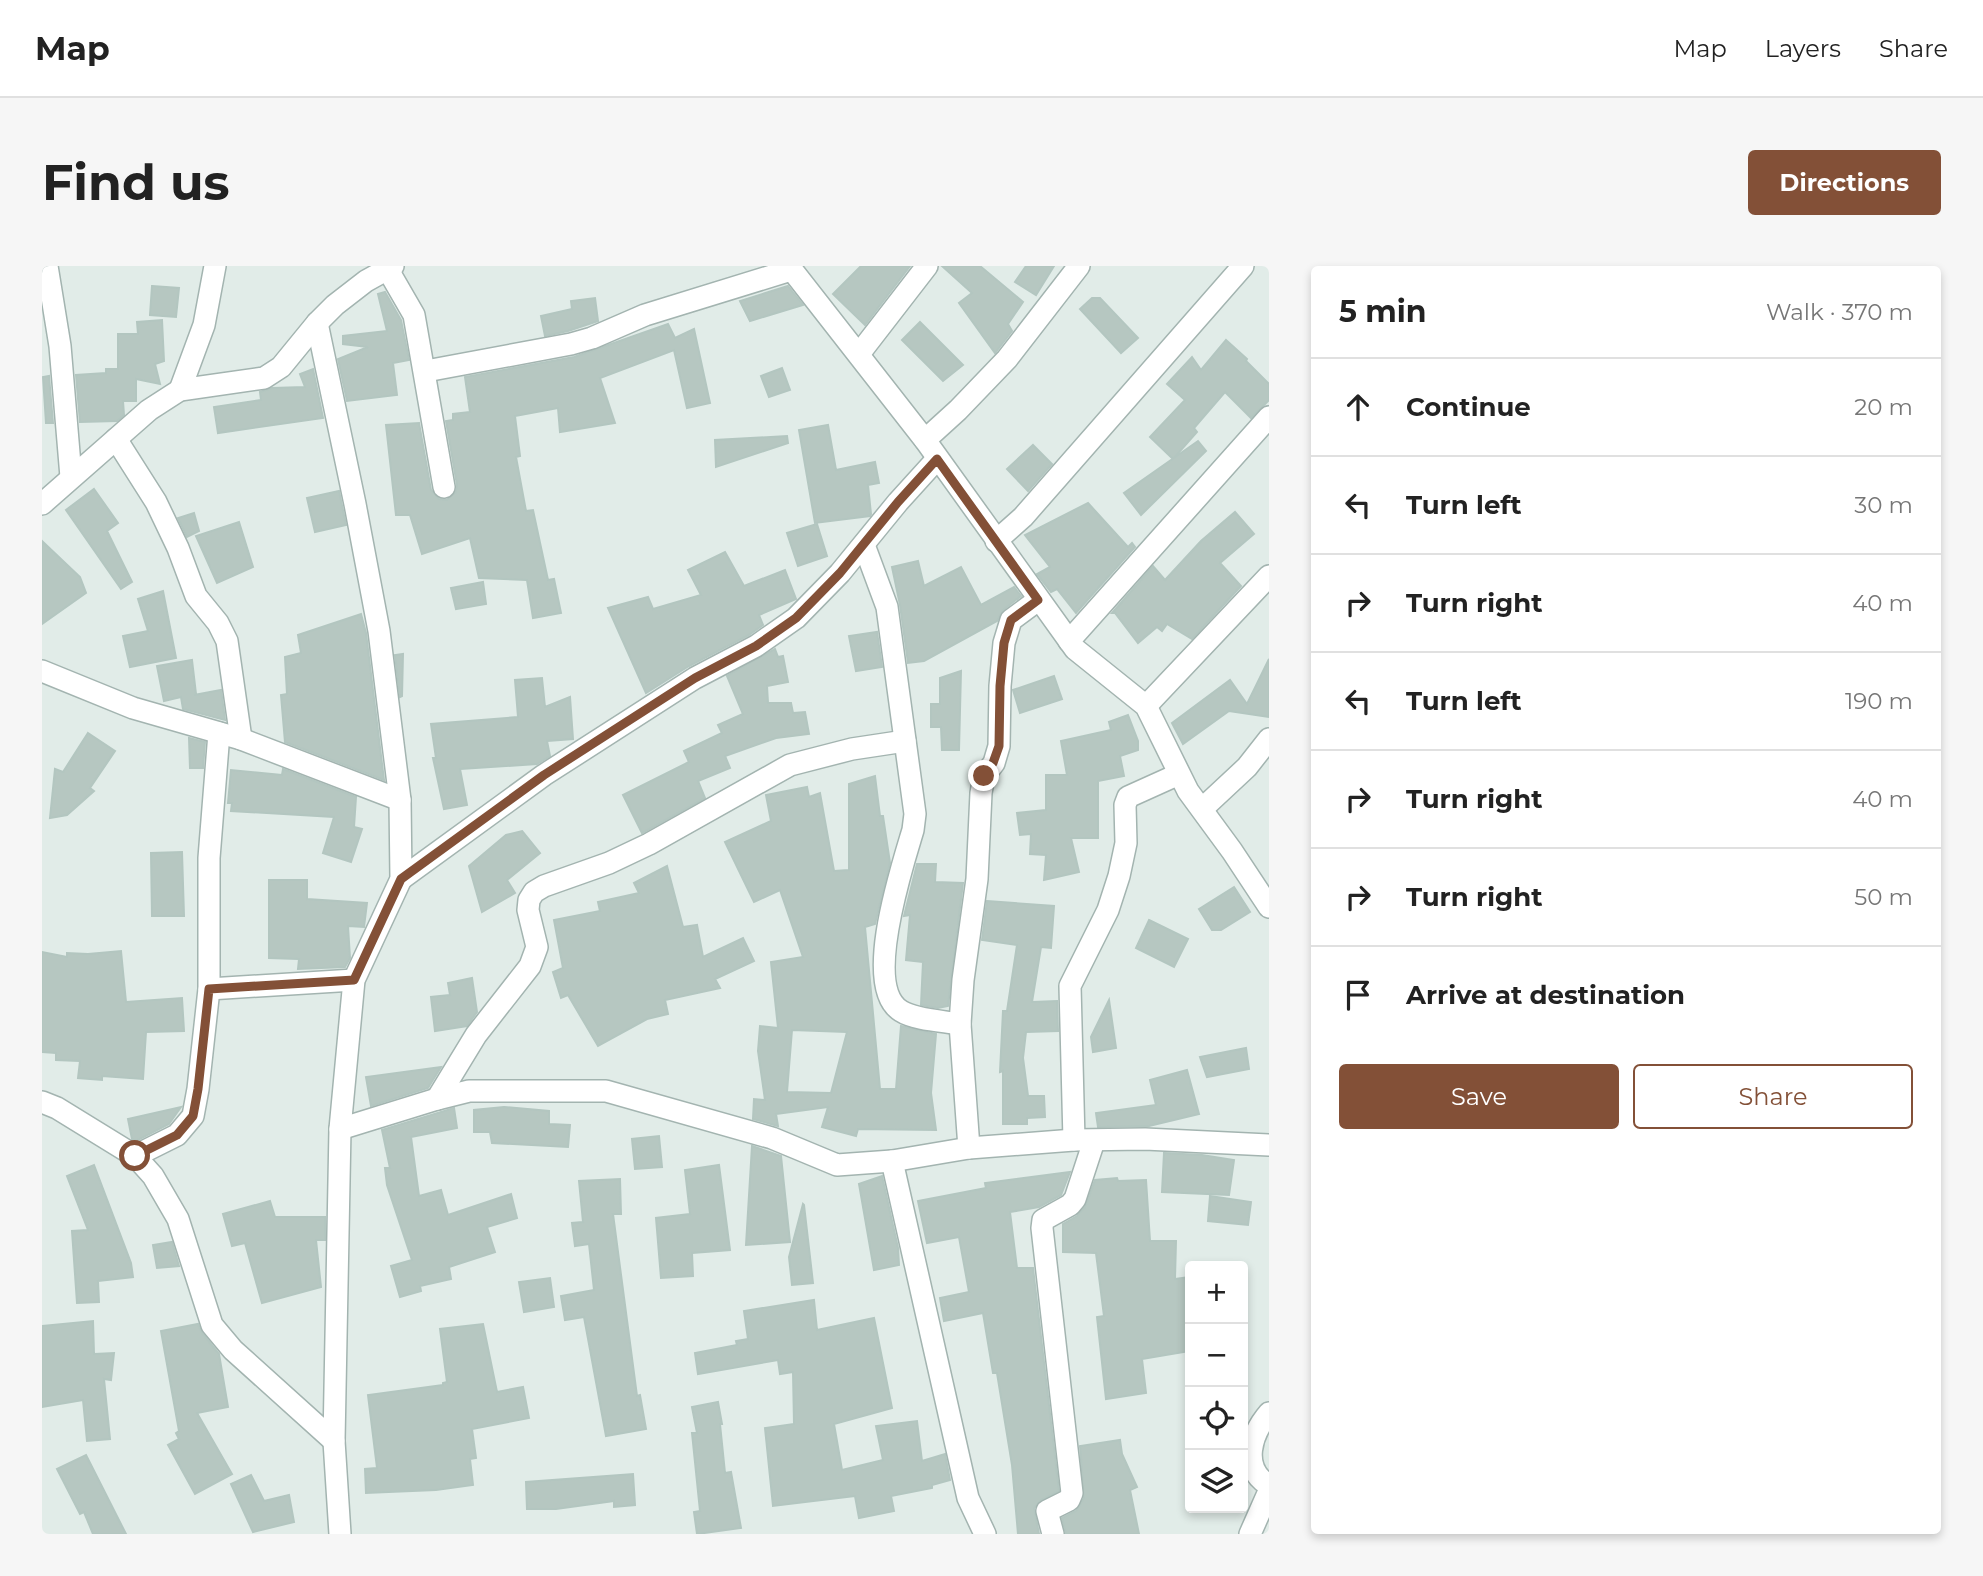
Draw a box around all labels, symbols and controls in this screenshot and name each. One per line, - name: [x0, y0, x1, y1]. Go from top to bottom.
- text: Map: [35, 28, 110, 68]
- text: Map: [1673, 34, 1727, 63]
- text: Layers: [1765, 34, 1841, 63]
- text: Share: [1879, 34, 1948, 63]
- button: Directions: [1748, 150, 1941, 215]
- text: Find us: [42, 153, 230, 212]
- text: 5 min: [1339, 293, 1427, 330]
- text: Walk · 370 m: [1766, 298, 1913, 326]
- icon: ahead: [1339, 388, 1377, 426]
- text: Continue: [1406, 391, 1531, 423]
- text: 20 m: [1854, 393, 1913, 421]
- icon: left: [1339, 486, 1377, 524]
- text: Turn left: [1406, 489, 1522, 521]
- text: 30 m: [1854, 491, 1913, 519]
- icon: right: [1339, 584, 1377, 622]
- text: Turn right: [1406, 587, 1542, 619]
- text: 40 m: [1852, 589, 1913, 617]
- icon: left: [1339, 682, 1377, 720]
- text: Turn left: [1406, 685, 1522, 717]
- text: 190 m: [1845, 687, 1913, 715]
- route end: [968, 760, 999, 791]
- icon: right: [1339, 780, 1377, 818]
- text: Turn right: [1406, 783, 1542, 815]
- text: 40 m: [1852, 785, 1913, 813]
- icon: right: [1339, 878, 1377, 916]
- text: Turn right: [1406, 881, 1542, 913]
- text: 50 m: [1854, 883, 1913, 911]
- icon: arrive: [1339, 976, 1377, 1014]
- text: Arrive at destination: [1406, 979, 1685, 1011]
- button: Save: [1339, 1064, 1619, 1129]
- button: Share: [1633, 1064, 1913, 1129]
- route start: [119, 1140, 150, 1171]
- map controls: [1185, 1261, 1248, 1513]
- button: +: [1185, 1261, 1248, 1324]
- button: −: [1185, 1324, 1248, 1387]
- button: locate: [1185, 1387, 1248, 1450]
- button: layers: [1185, 1450, 1248, 1513]

